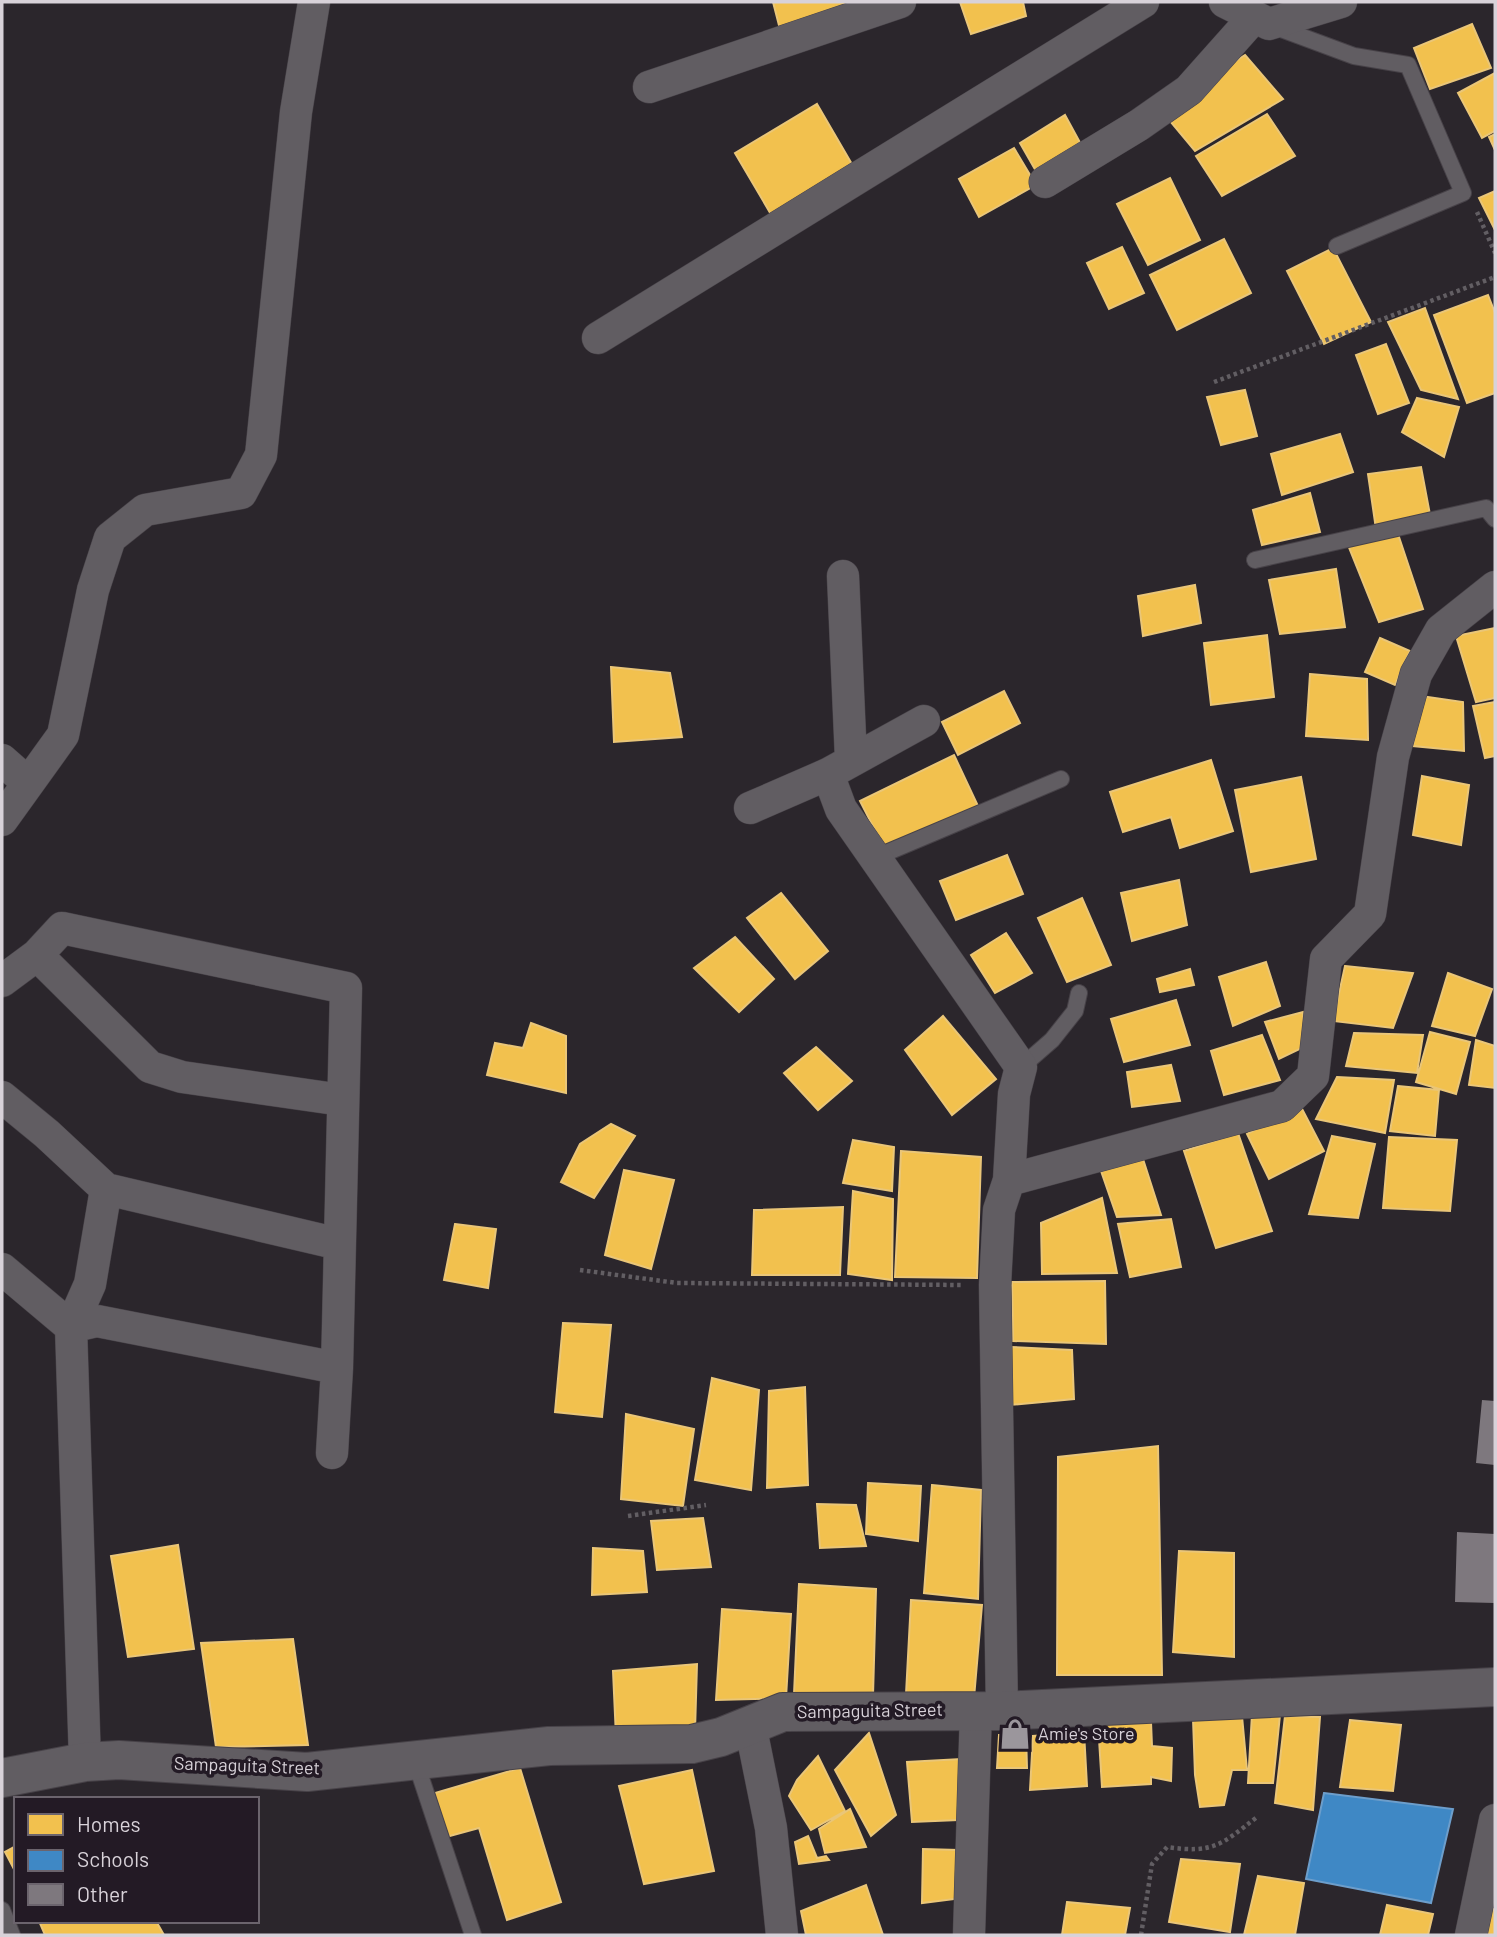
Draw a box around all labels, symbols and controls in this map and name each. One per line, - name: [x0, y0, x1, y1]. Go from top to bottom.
- street label: Sampaguita Street: [797, 1698, 943, 1722]
- shop icon: Amie's Store: [998, 1717, 1032, 1751]
- place label: Amie's Store: [1038, 1722, 1134, 1744]
- street label: Sampaguita Street: [174, 1751, 320, 1779]
- legend: [14, 1797, 259, 1923]
- text: Homes: [77, 1811, 141, 1836]
- text: Schools: [77, 1846, 149, 1871]
- text: Other: [77, 1881, 128, 1906]

